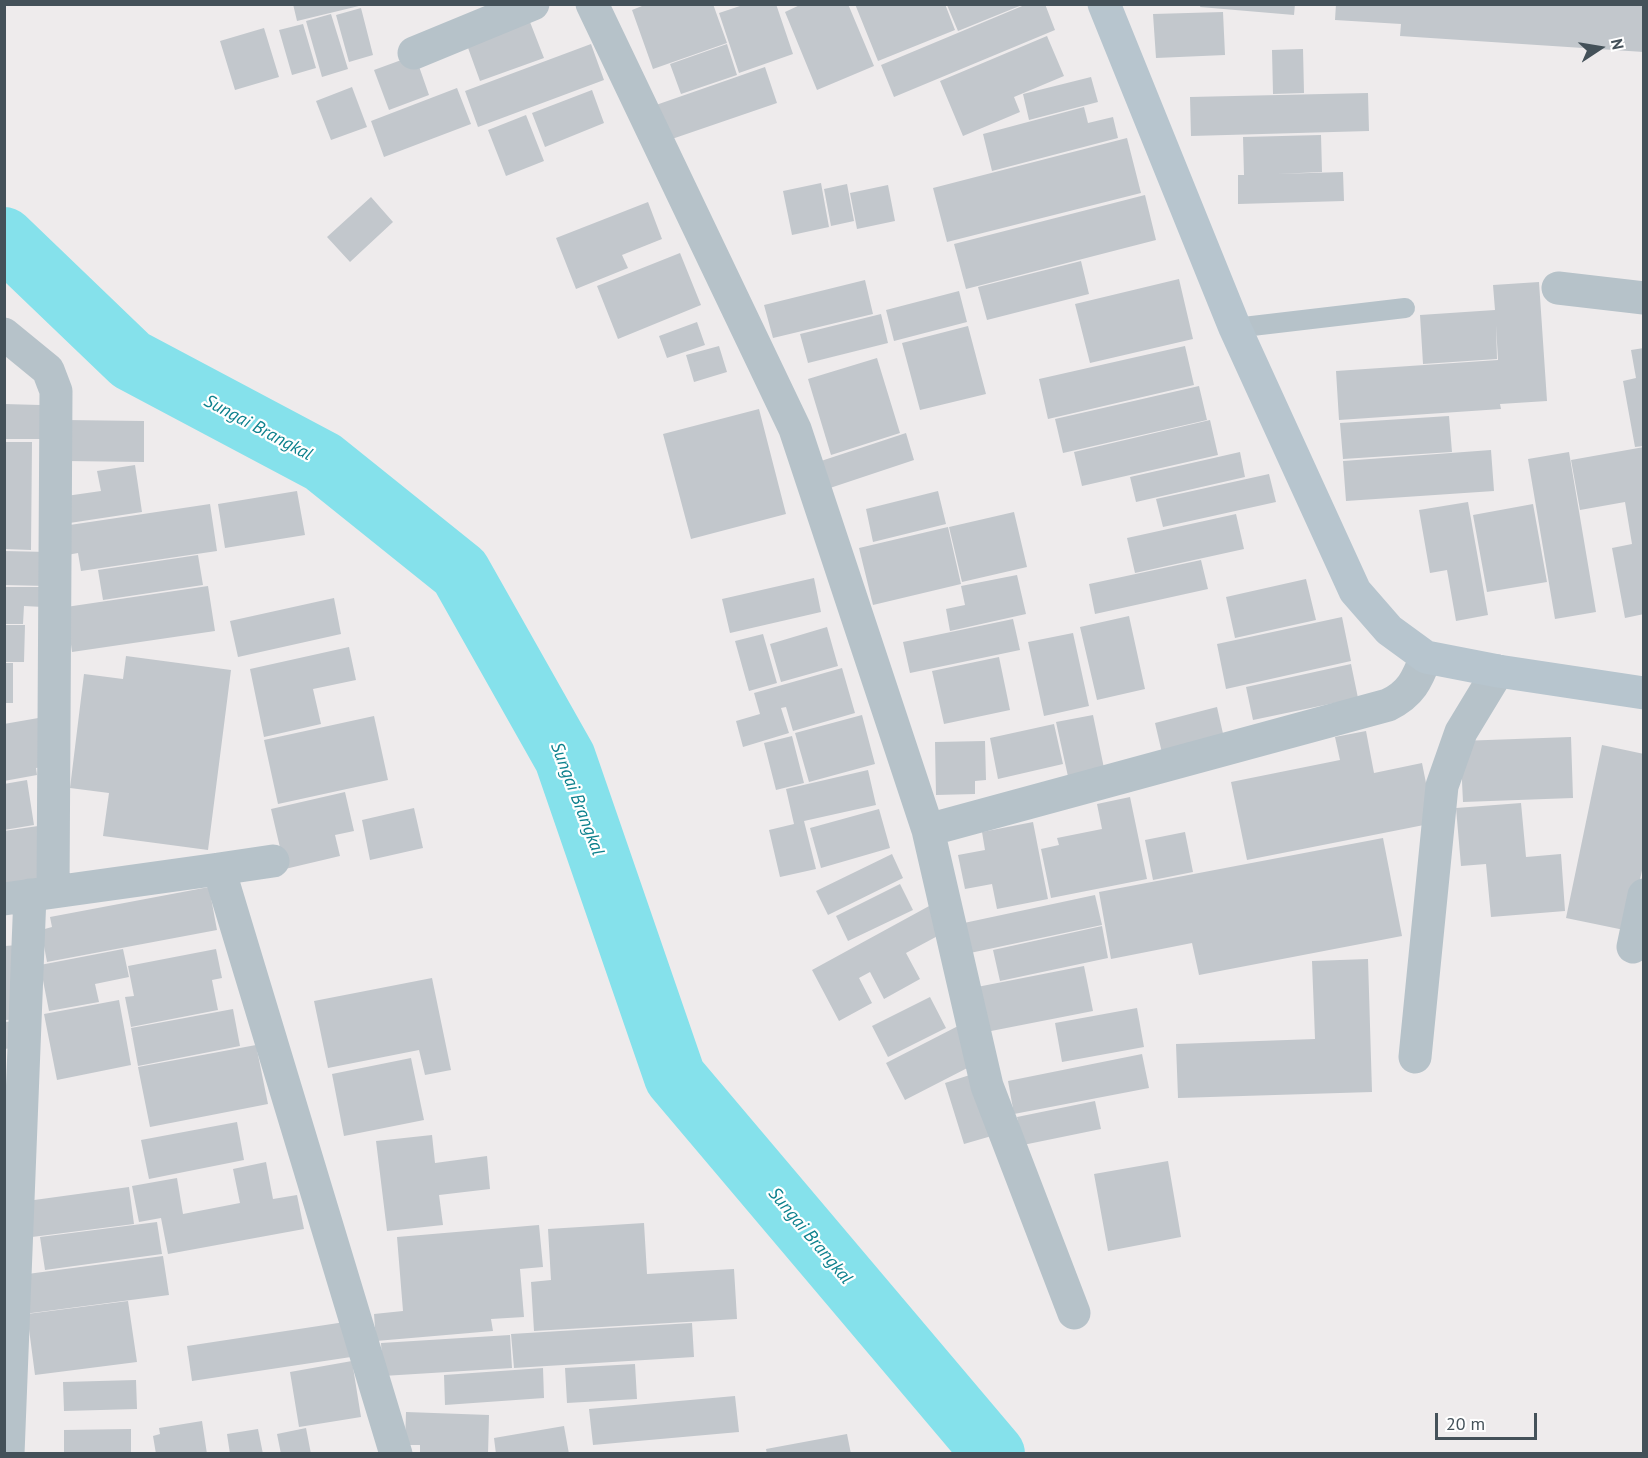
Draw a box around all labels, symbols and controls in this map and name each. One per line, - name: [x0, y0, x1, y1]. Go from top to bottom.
- north arrow: [1570, 18, 1630, 78]
- text: N: [1607, 37, 1628, 51]
- water label: Sungai Brangkal: [200, 390, 316, 466]
- water label: Sungai Brangkal: [546, 739, 608, 859]
- water label: Sungai Brangkal: [763, 1183, 857, 1289]
- scale bar: [1438, 1401, 1540, 1439]
- text: 20 m: [1446, 1412, 1485, 1435]

